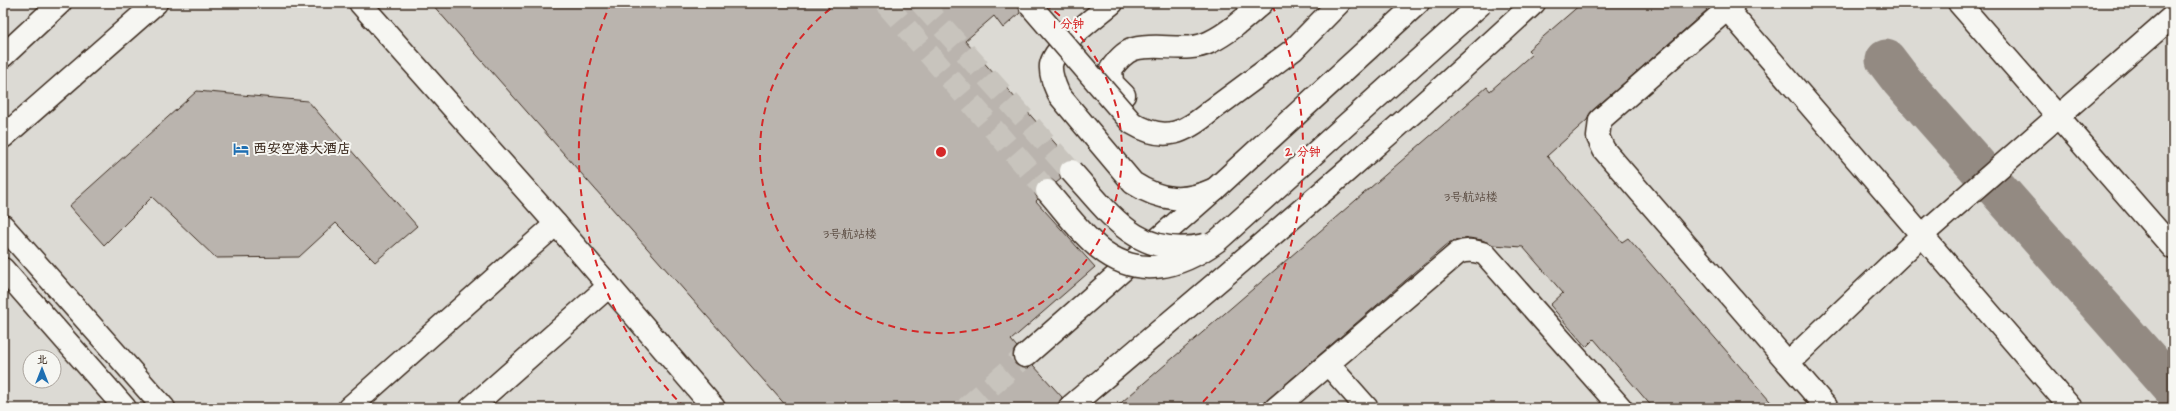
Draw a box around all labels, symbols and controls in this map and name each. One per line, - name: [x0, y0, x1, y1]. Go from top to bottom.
- text: 1 分钟: [1054, 16, 1084, 33]
- place label: 西安空港大酒店: [253, 139, 351, 159]
- hotel icon: 西安空港大酒店: [232, 140, 250, 158]
- text: 2 分钟: [1284, 144, 1321, 161]
- centre of rings: [934, 145, 948, 159]
- house number: 3号航站楼: [1444, 189, 1498, 206]
- house number: 3号航站楼: [823, 226, 877, 243]
- north arrow: [22, 349, 62, 389]
- text: 北: [37, 352, 48, 367]

